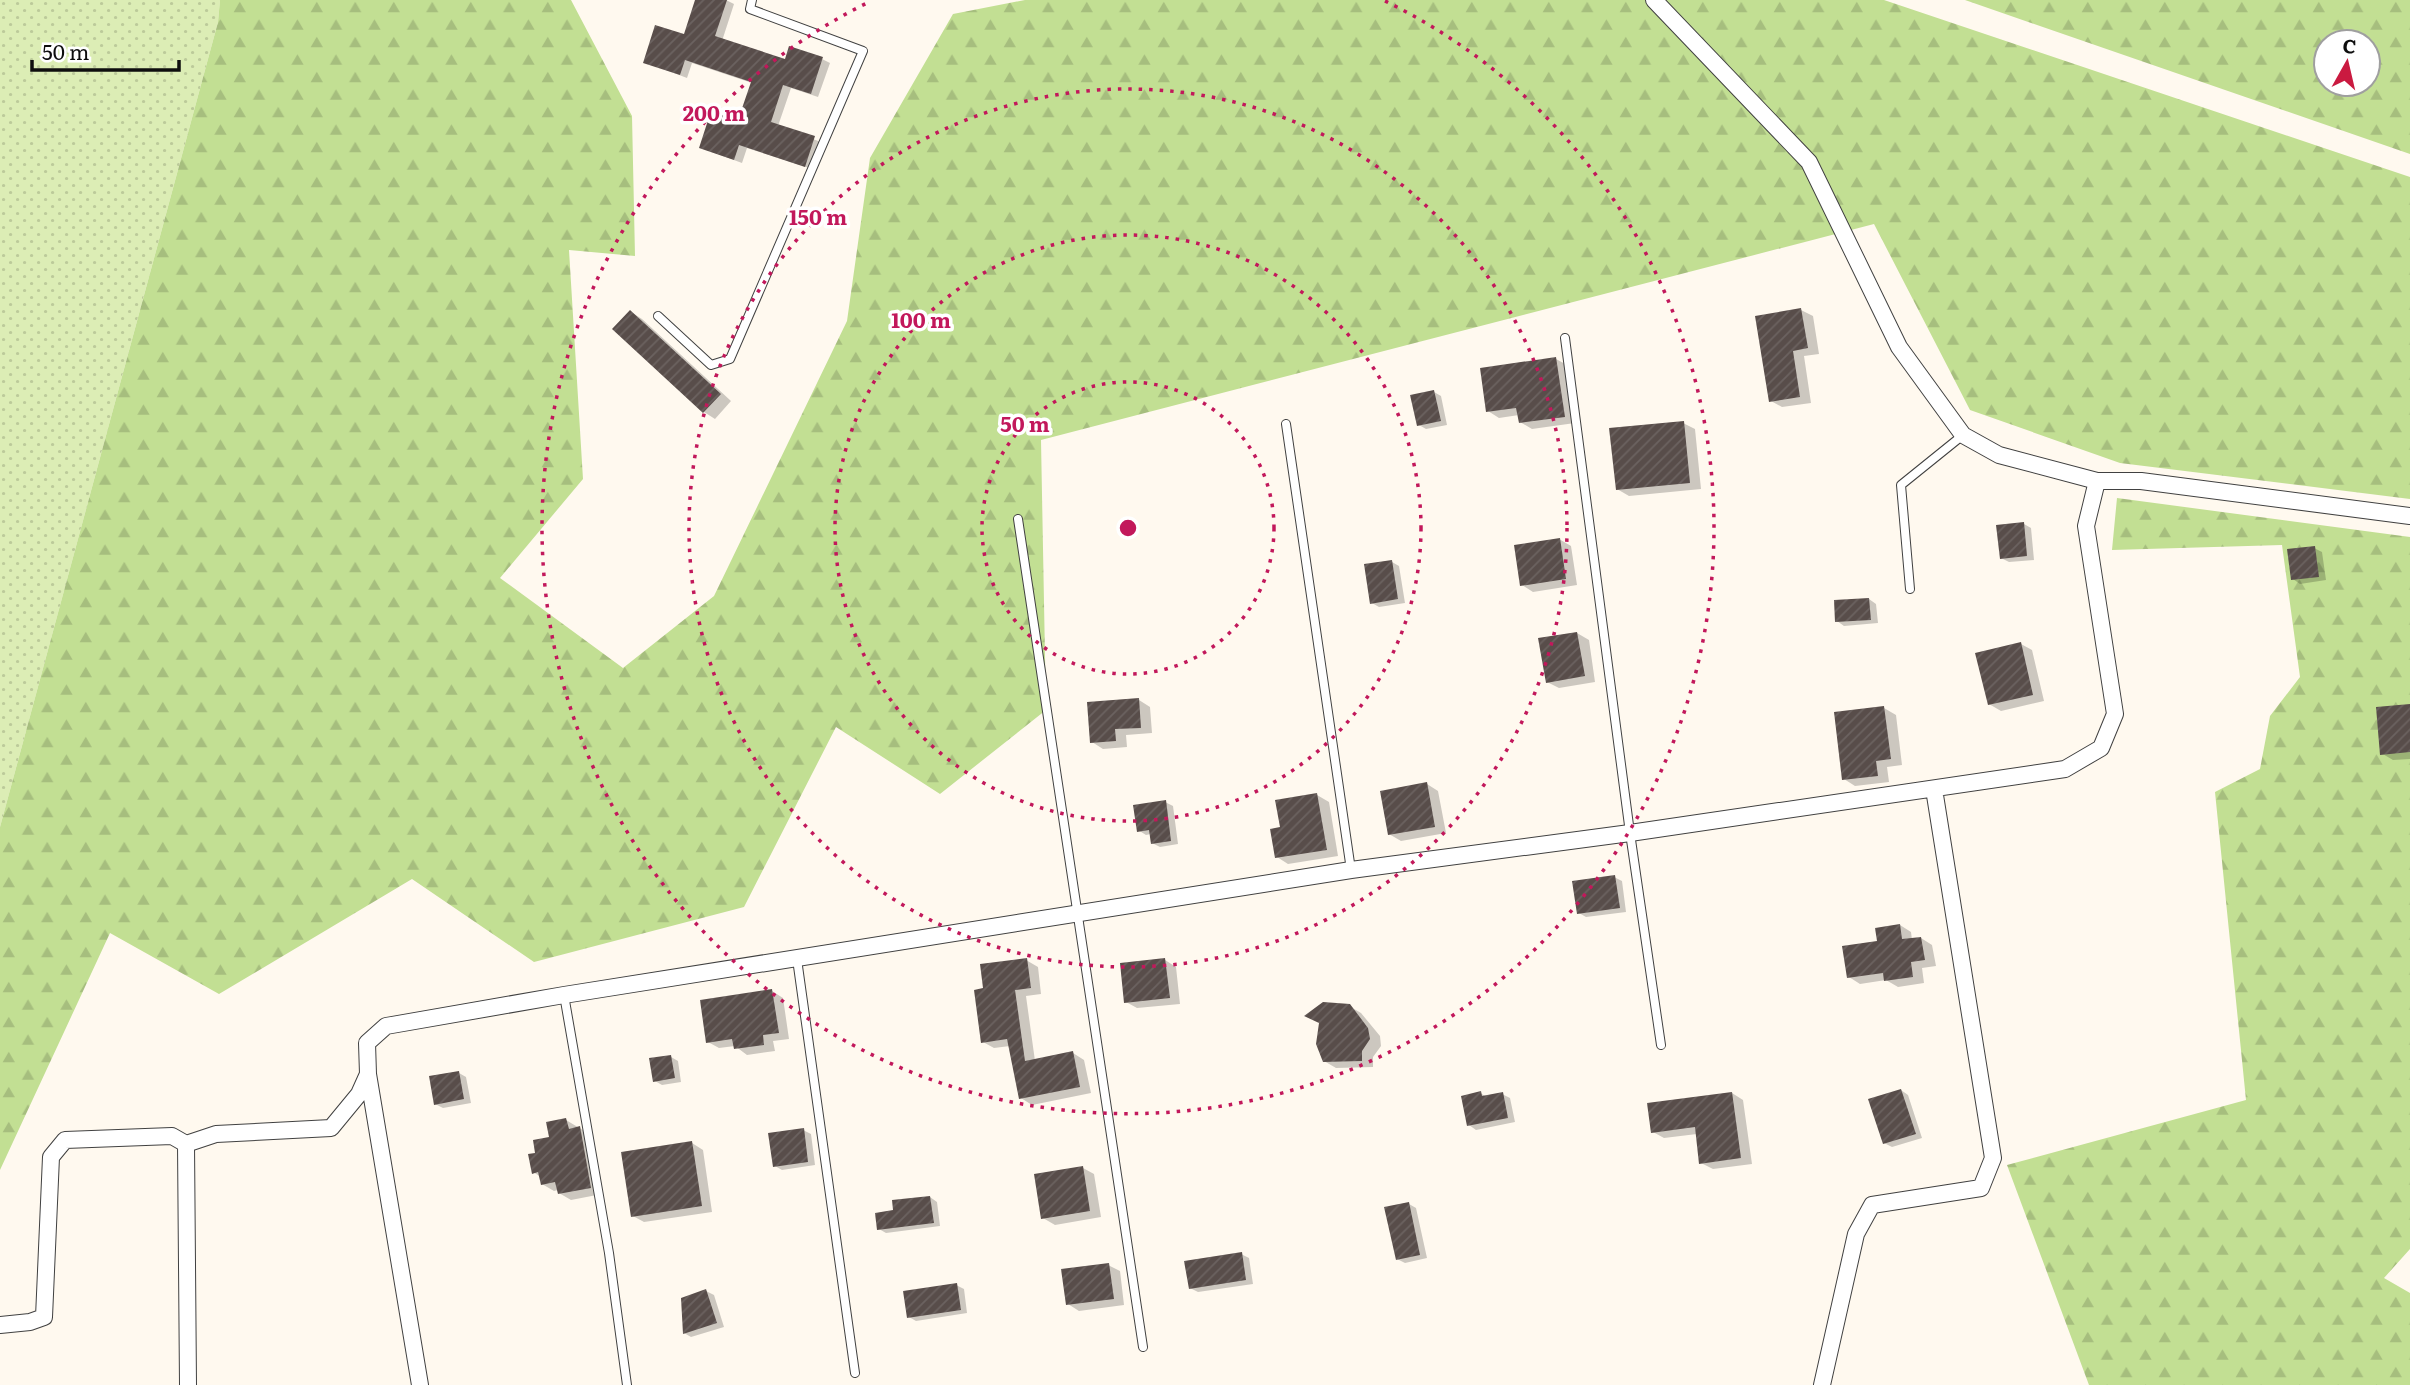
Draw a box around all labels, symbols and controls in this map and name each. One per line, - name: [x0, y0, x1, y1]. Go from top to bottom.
- scale bar: [32, 28, 178, 72]
- north arrow: [2312, 28, 2382, 98]
- text: С: [2341, 30, 2358, 60]
- text: 50 m: [42, 35, 89, 66]
- text: 200 m: [683, 96, 745, 127]
- text: 150 m: [789, 200, 847, 231]
- text: 100 m: [891, 303, 951, 334]
- text: 50 m: [1000, 407, 1050, 438]
- centre of rings: [1116, 516, 1140, 540]

